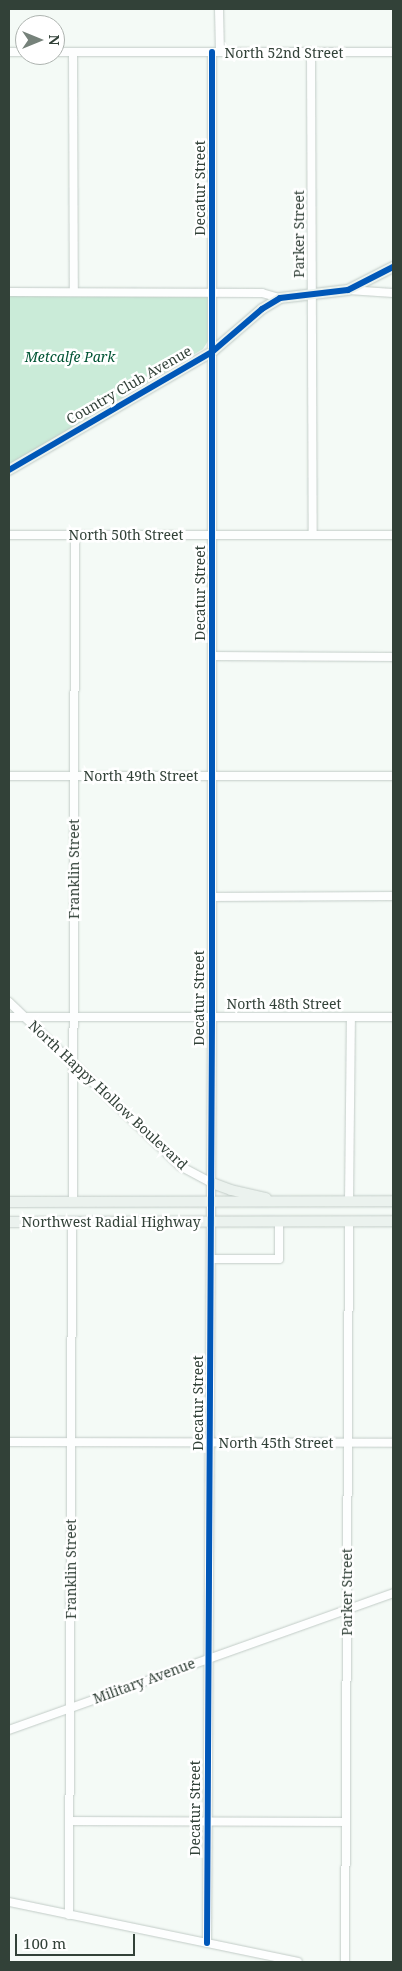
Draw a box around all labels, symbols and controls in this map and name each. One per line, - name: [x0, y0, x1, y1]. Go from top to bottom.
- north arrow: [15, 15, 65, 65]
- text: N: [45, 34, 64, 46]
- street label: North 52nd Street: [225, 45, 343, 61]
- street label: Decatur Street: [192, 140, 208, 236]
- street label: Parker Street: [291, 190, 307, 278]
- street label: Country Club Avenue: [63, 342, 195, 428]
- park label: Metcalfe Park: [25, 349, 115, 365]
- street label: North 50th Street: [69, 527, 183, 543]
- street label: Decatur Street: [192, 545, 208, 641]
- street label: North 49th Street: [84, 768, 198, 784]
- street label: Franklin Street: [66, 819, 82, 919]
- street label: Decatur Street: [191, 950, 207, 1046]
- street label: North 48th Street: [227, 996, 341, 1012]
- street label: North Happy Hollow Boulevard: [25, 1017, 191, 1173]
- street label: Northwest Radial Highway: [21, 1214, 201, 1230]
- street label: Decatur Street: [190, 1355, 206, 1451]
- street label: North 45th Street: [219, 1435, 333, 1451]
- street label: Franklin Street: [63, 1519, 79, 1619]
- street label: Parker Street: [339, 1548, 355, 1636]
- street label: Military Avenue: [91, 1655, 197, 1707]
- street label: Decatur Street: [187, 1760, 203, 1856]
- scale bar: [18, 1924, 138, 1956]
- text: 100 m: [23, 1933, 66, 1953]

